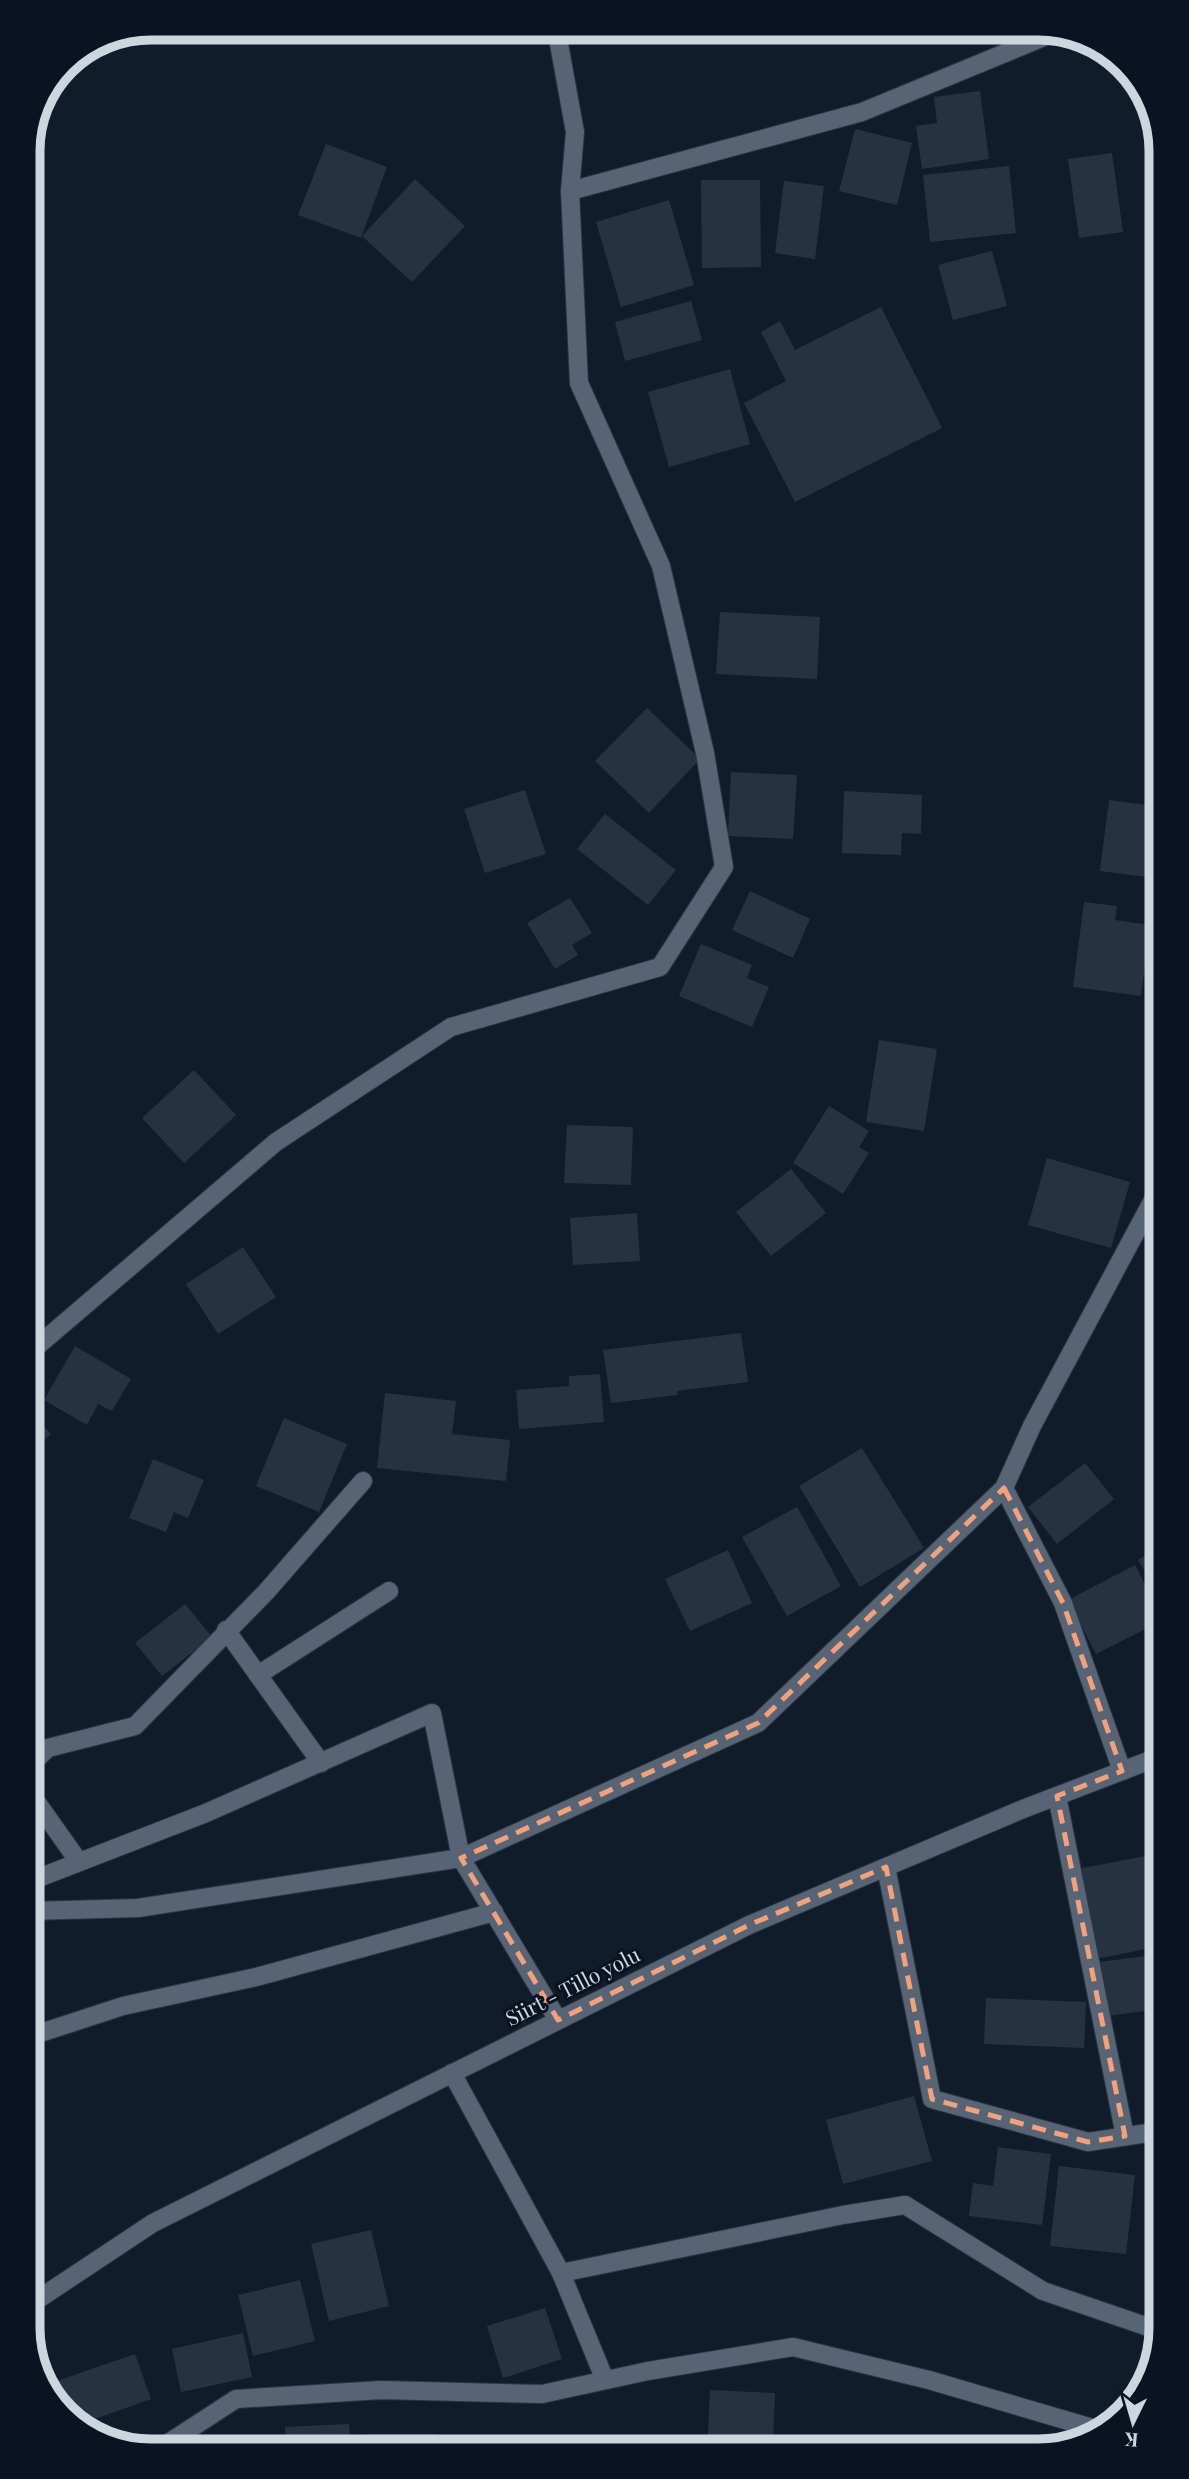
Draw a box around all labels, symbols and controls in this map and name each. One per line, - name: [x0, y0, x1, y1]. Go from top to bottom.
- street label: Siirt - Tillo yolu: [500, 1939, 644, 2031]
- north arrow: [1098, 2388, 1168, 2458]
- text: K: [1123, 2427, 1139, 2454]

